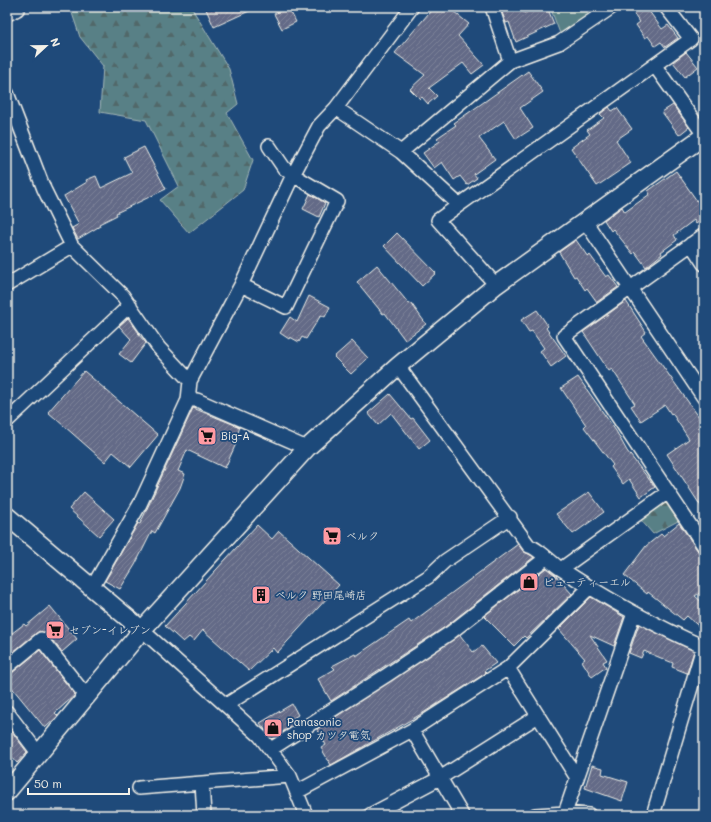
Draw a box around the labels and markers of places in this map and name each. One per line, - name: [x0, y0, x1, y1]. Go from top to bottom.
- supermarket icon: Big-A: [196, 425, 218, 447]
- place label: Big-A: [221, 428, 250, 443]
- supermarket icon: ベルク: [321, 525, 343, 547]
- place label: ベルク: [346, 528, 379, 543]
- shop icon: ビューティーエル: [518, 571, 540, 593]
- place label: ビューティーエル: [543, 574, 631, 589]
- building icon: ベルク 野田尾崎店: [250, 584, 272, 606]
- place label: ベルク 野田尾崎店: [275, 587, 367, 602]
- supermarket icon: セブン-イレブン: [44, 619, 66, 641]
- place label: セブン-イレブン: [69, 622, 151, 637]
- place label: Panasonic shop カツタ電気: [287, 714, 370, 742]
- shop icon: Panasonic shop カツタ電気: [262, 717, 284, 739]

